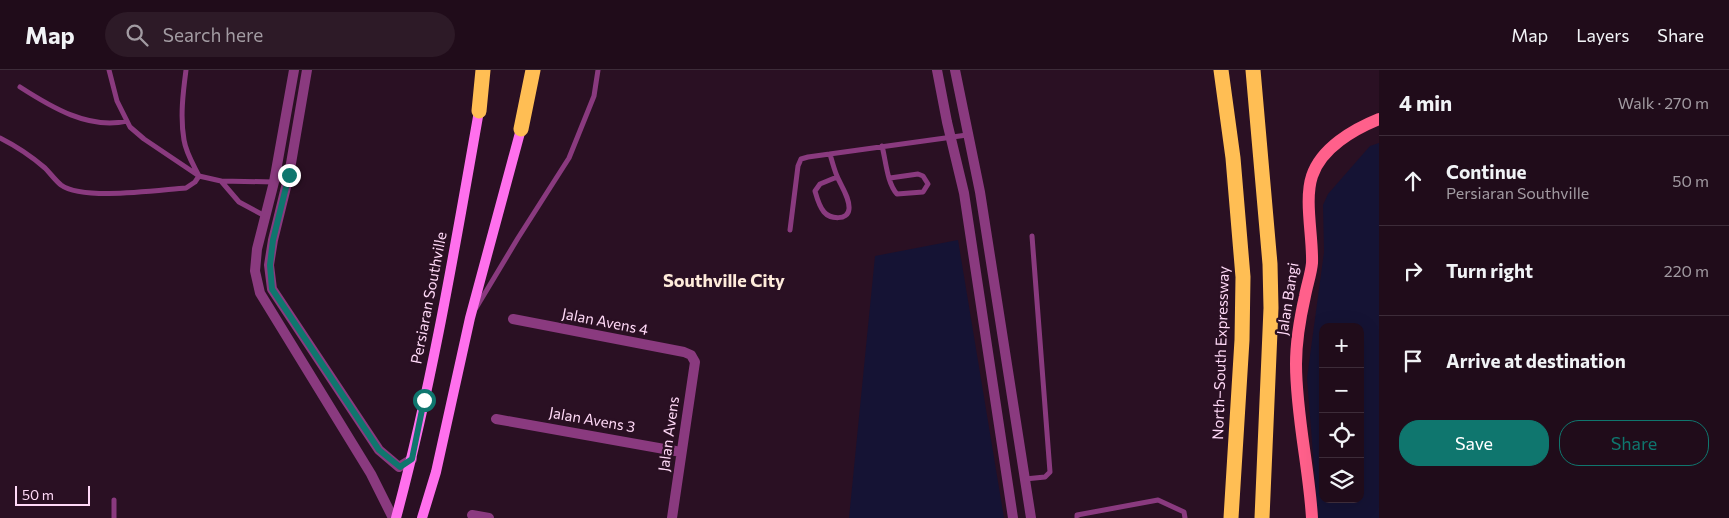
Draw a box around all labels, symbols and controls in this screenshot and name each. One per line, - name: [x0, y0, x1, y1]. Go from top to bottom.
- search box: [105, 12, 455, 57]
- text: Map: [25, 20, 75, 49]
- icon: search: [123, 21, 151, 49]
- text: Search here: [163, 23, 263, 46]
- text: Map: [1511, 24, 1548, 46]
- text: Layers: [1576, 24, 1629, 46]
- text: Share: [1657, 24, 1704, 46]
- text: 4 min: [1399, 90, 1452, 115]
- text: Walk · 270 m: [1618, 93, 1709, 112]
- text: Continue: [1446, 160, 1526, 183]
- route end: [278, 164, 301, 187]
- icon: ahead: [1399, 167, 1427, 195]
- text: 50 m: [1672, 171, 1709, 190]
- text: Persiaran Southville: [1446, 183, 1589, 202]
- street label: Persiaran Southville: [406, 230, 450, 365]
- icon: right: [1399, 257, 1427, 285]
- text: Turn right: [1446, 259, 1533, 282]
- street label: Jalan Bangi: [1272, 261, 1302, 337]
- text: 220 m: [1664, 261, 1709, 280]
- street label: North–South Expressway: [1208, 266, 1232, 440]
- district label: Southville City: [663, 269, 785, 291]
- street label: Jalan Avens 4: [560, 304, 650, 338]
- map controls: [1319, 323, 1364, 503]
- button: +: [1319, 323, 1364, 368]
- icon: arrive: [1399, 347, 1427, 375]
- text: Arrive at destination: [1446, 349, 1626, 372]
- button: −: [1319, 368, 1364, 413]
- route start: [413, 389, 436, 412]
- street label: Jalan Avens: [654, 395, 682, 473]
- street label: Jalan Avens 3: [548, 403, 637, 435]
- button: locate: [1319, 413, 1364, 458]
- button: Save: [1399, 420, 1549, 466]
- button: Share: [1559, 420, 1709, 466]
- button: layers: [1319, 458, 1364, 503]
- scale bar: [15, 483, 90, 506]
- text: 50 m: [22, 486, 54, 503]

